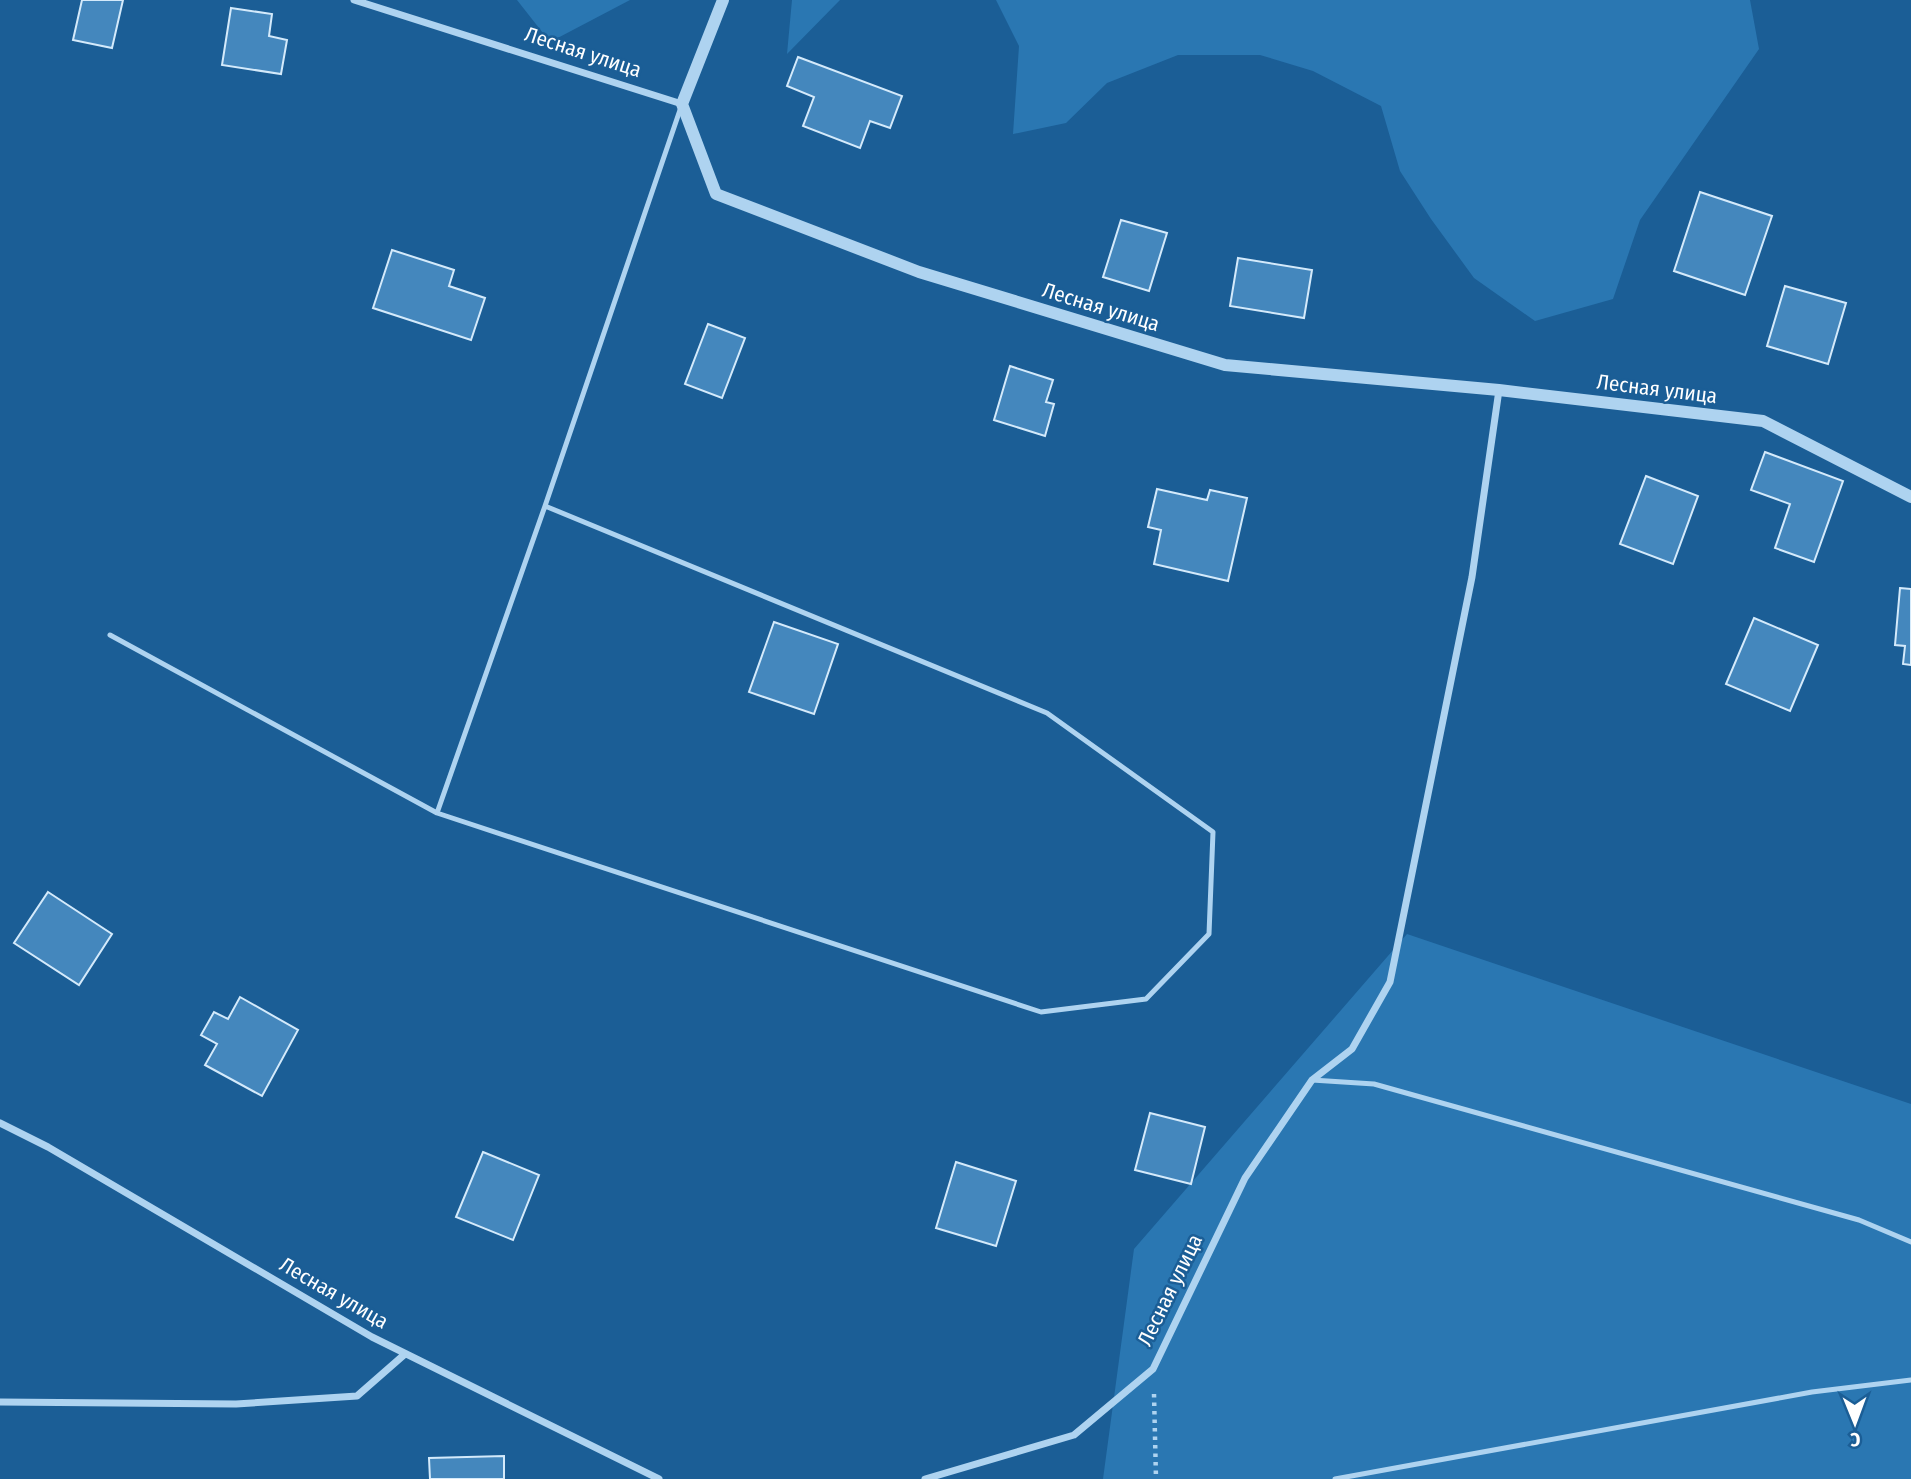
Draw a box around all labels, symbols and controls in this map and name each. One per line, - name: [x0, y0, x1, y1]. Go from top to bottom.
- street label: Лесная улица: [521, 21, 645, 83]
- street label: Лесная улица: [1039, 277, 1163, 337]
- street label: Лесная улица: [1595, 369, 1719, 409]
- street label: Лесная улица: [1132, 1230, 1208, 1350]
- street label: Лесная улица: [275, 1251, 393, 1335]
- north arrow: [1820, 1388, 1890, 1458]
- text: С: [1850, 1428, 1860, 1451]

